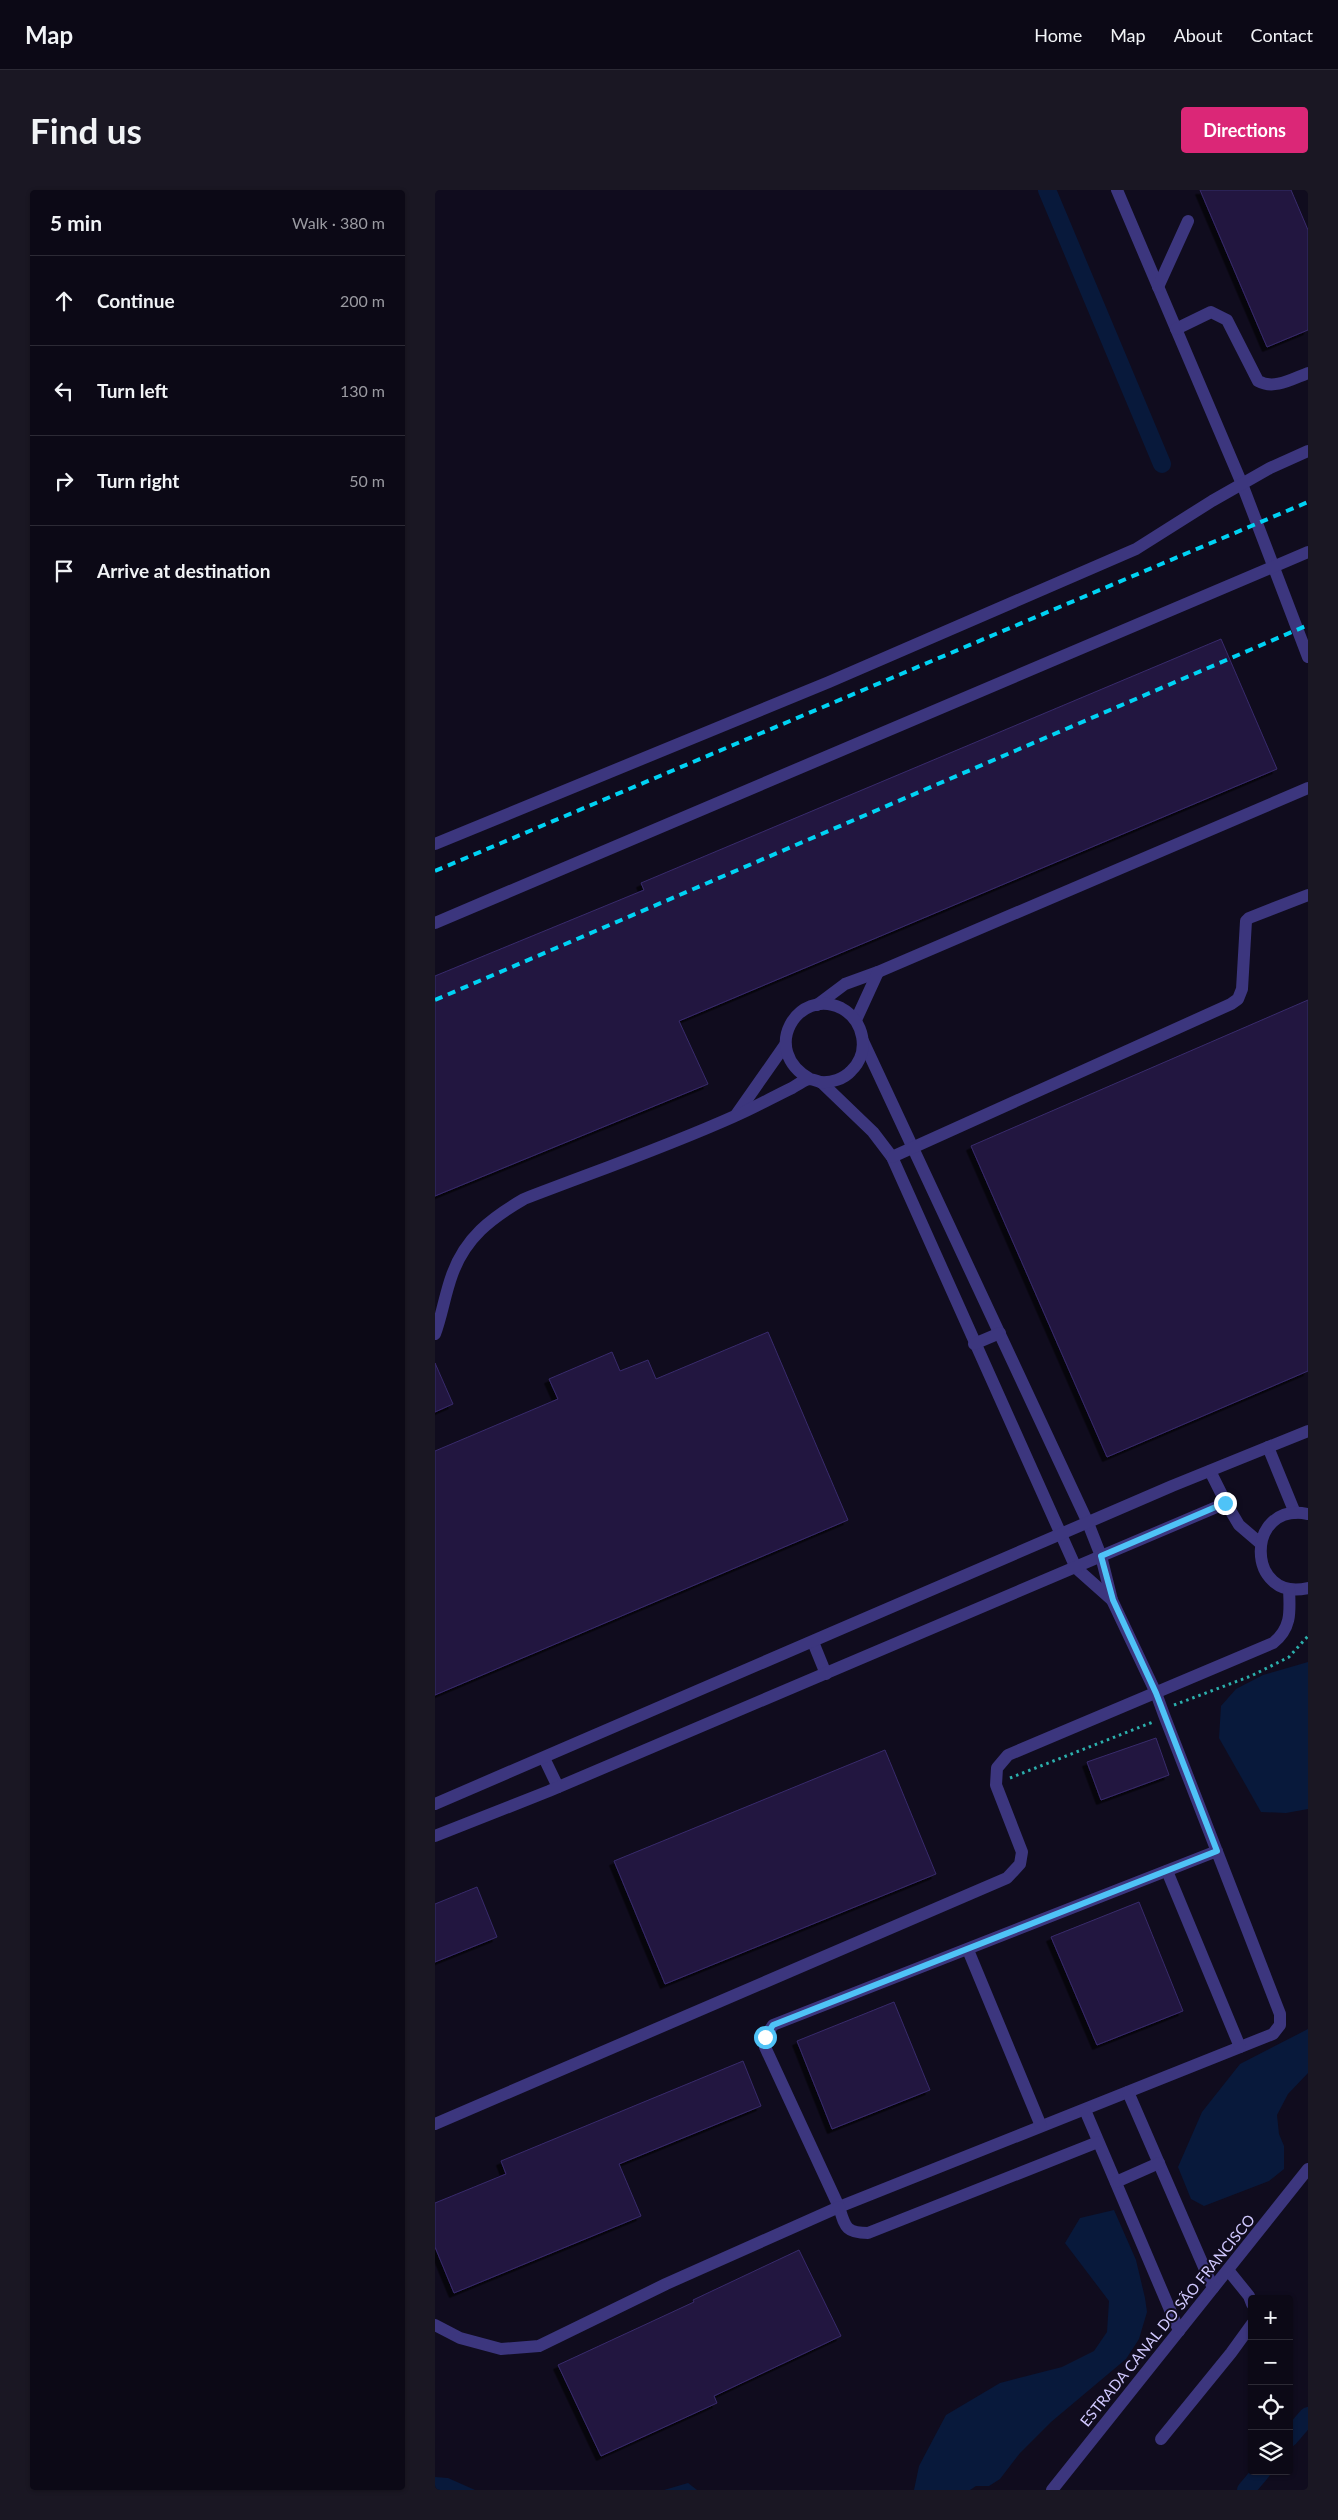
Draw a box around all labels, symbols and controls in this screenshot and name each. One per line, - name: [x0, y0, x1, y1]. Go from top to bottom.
- text: Map: [25, 20, 73, 49]
- text: Home: [1034, 24, 1082, 46]
- text: Map: [1110, 24, 1146, 46]
- text: About: [1174, 24, 1223, 46]
- text: Contact: [1251, 24, 1313, 46]
- button: Directions: [1181, 107, 1308, 153]
- text: Find us: [30, 109, 142, 151]
- text: 5 min: [50, 210, 102, 235]
- text: Walk · 380 m: [292, 213, 385, 232]
- icon: ahead: [50, 287, 78, 315]
- text: Continue: [97, 289, 175, 312]
- text: 200 m: [340, 291, 385, 310]
- icon: left: [50, 377, 78, 405]
- text: Turn left: [97, 379, 168, 402]
- text: 130 m: [340, 381, 385, 400]
- icon: right: [50, 467, 78, 495]
- text: Turn right: [97, 469, 179, 492]
- text: 50 m: [349, 471, 385, 490]
- icon: arrive: [50, 557, 78, 585]
- text: Arrive at destination: [97, 559, 270, 582]
- route end: [1214, 1492, 1237, 1515]
- route start: [754, 2026, 777, 2049]
- street label: ESTRADA CANAL DO SÃO FRANCISCO: [1076, 2210, 1258, 2430]
- map controls: [1248, 2295, 1293, 2475]
- button: +: [1248, 2295, 1293, 2340]
- button: −: [1248, 2340, 1293, 2385]
- button: locate: [1248, 2385, 1293, 2430]
- button: layers: [1248, 2430, 1293, 2475]

